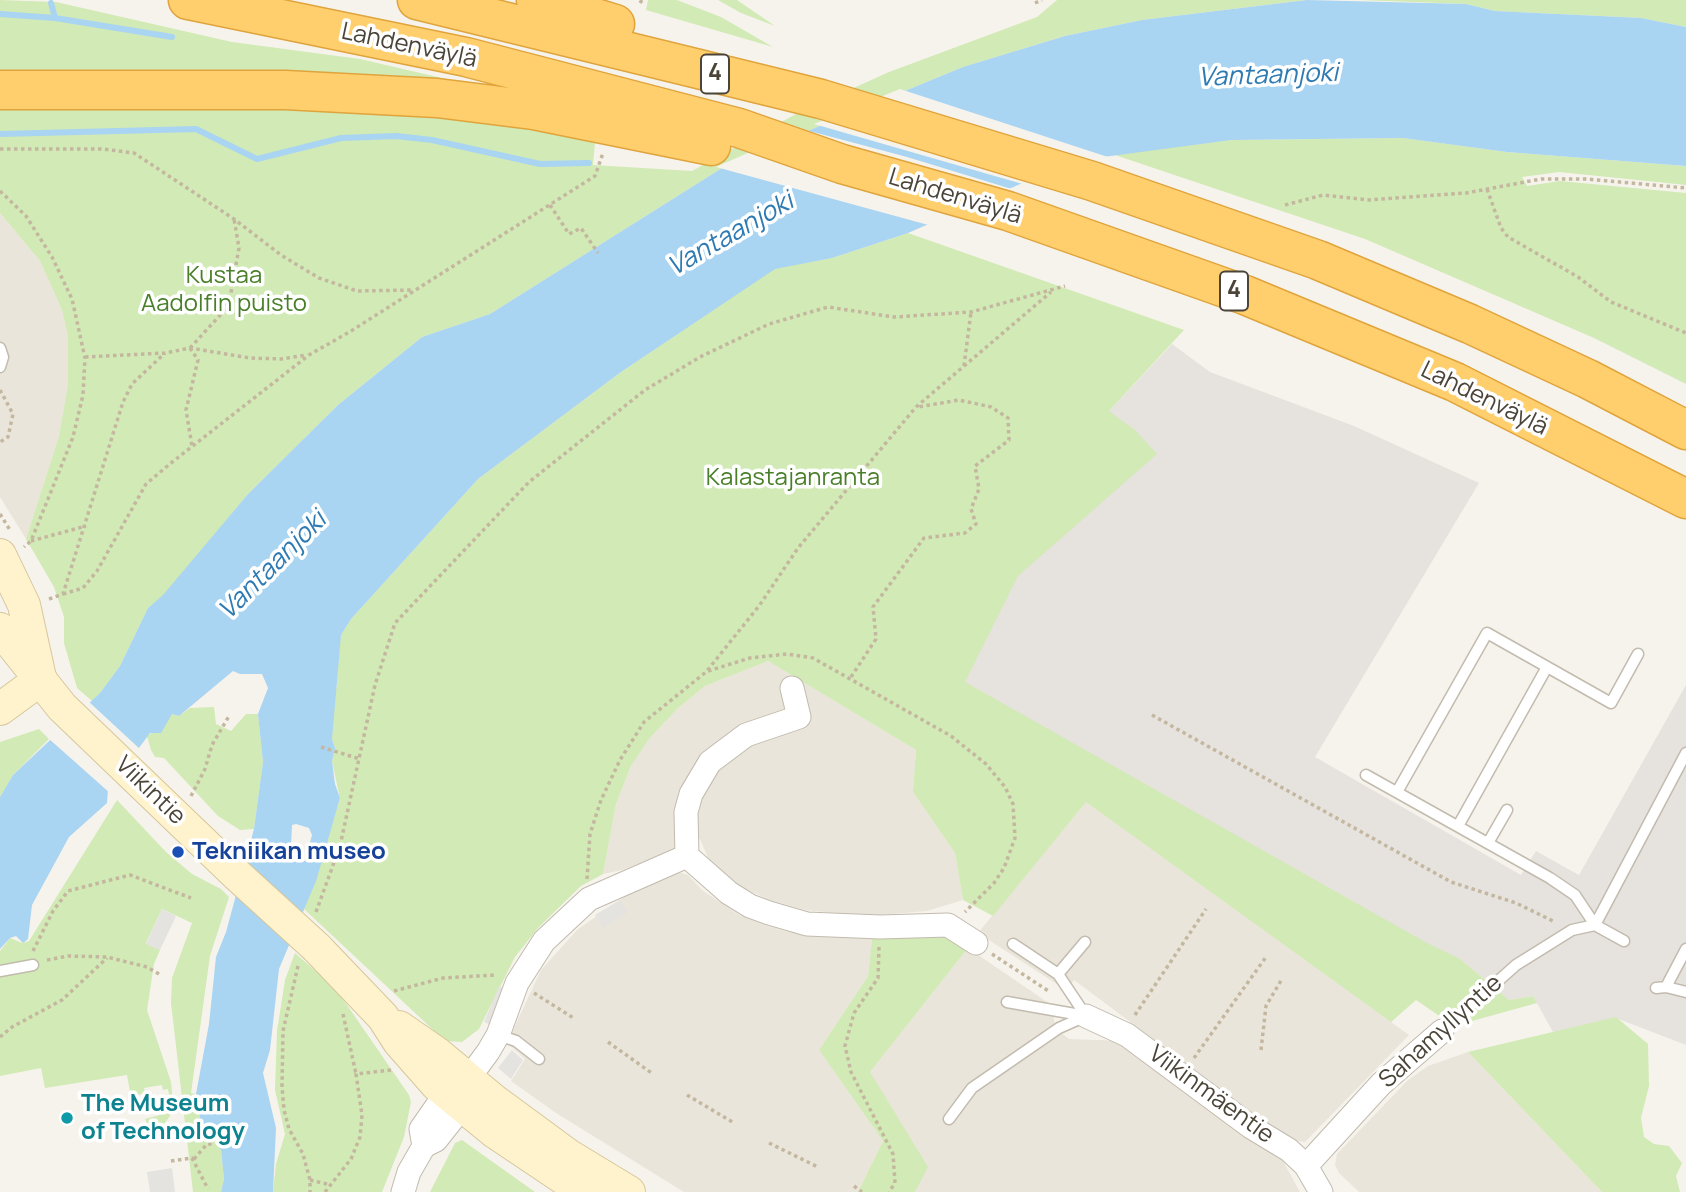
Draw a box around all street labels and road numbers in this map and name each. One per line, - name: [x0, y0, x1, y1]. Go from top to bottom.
- street label: Lahdenväylä: [339, 18, 479, 74]
- road number: 4: [701, 54, 729, 94]
- street label: Lahdenväylä: [885, 163, 1025, 231]
- road number: 4: [1220, 272, 1248, 310]
- street label: Lahdenväylä: [1416, 356, 1552, 442]
- street label: Viikintie: [109, 751, 191, 831]
- street label: Sahamyllyntie: [1374, 969, 1508, 1095]
- street label: Viikinmäentie: [1143, 1040, 1279, 1150]

